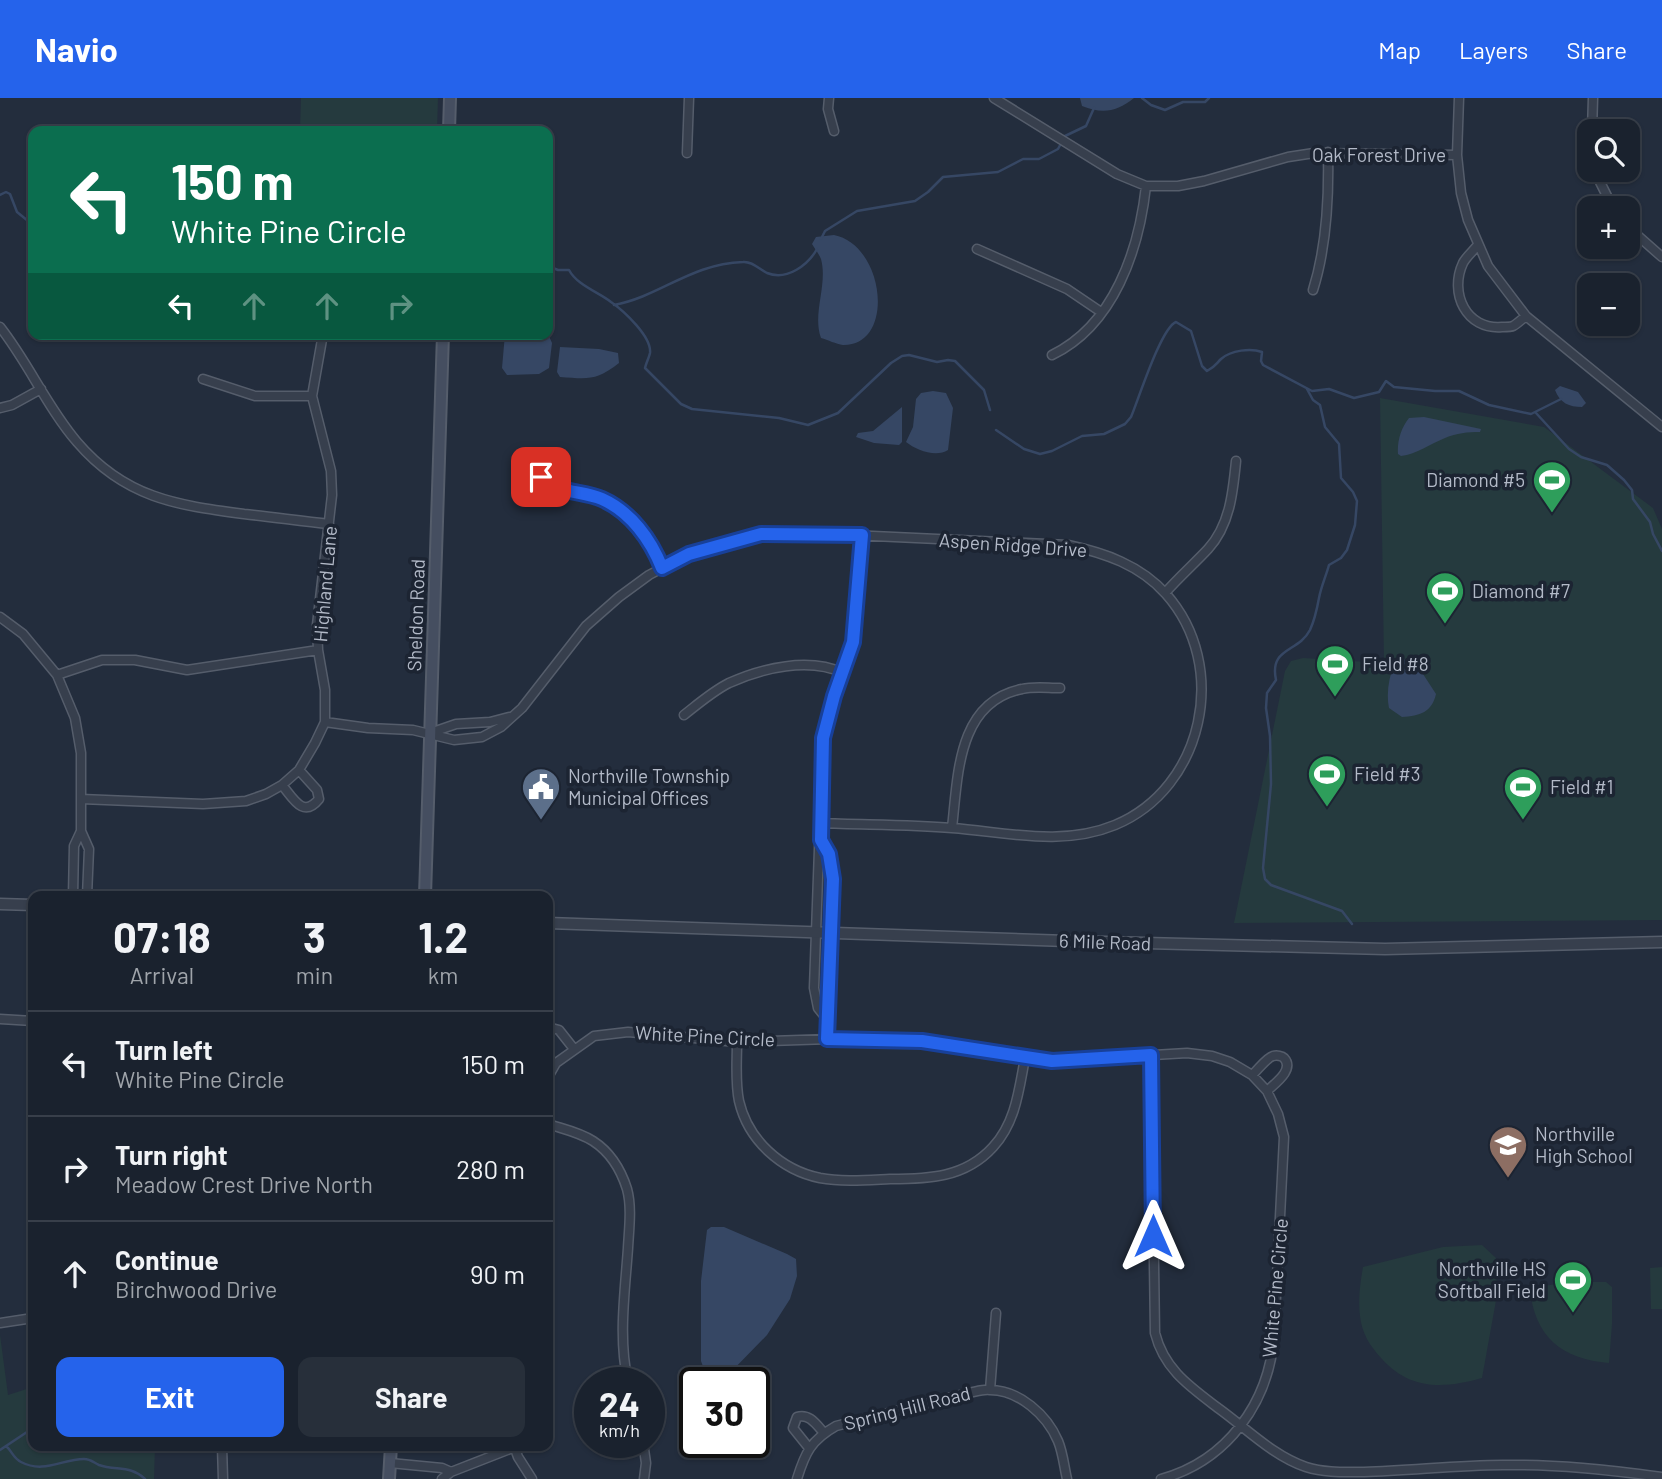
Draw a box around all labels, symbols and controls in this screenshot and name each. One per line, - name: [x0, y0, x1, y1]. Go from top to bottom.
- text: Navio: [35, 29, 118, 69]
- text: Map: [1378, 35, 1421, 64]
- text: Layers: [1459, 35, 1528, 64]
- text: Share: [1566, 35, 1627, 64]
- map controls: [1577, 119, 1640, 336]
- button: search: [1577, 119, 1640, 182]
- street label: Oak Forest Drive: [1312, 143, 1446, 166]
- text: 150 m: [171, 151, 293, 210]
- icon: left: [56, 154, 147, 245]
- button: +: [1577, 196, 1640, 259]
- text: White Pine Circle: [171, 211, 407, 249]
- button: −: [1577, 273, 1640, 336]
- icon: left: [162, 287, 200, 325]
- icon: ahead: [235, 287, 273, 325]
- icon: ahead: [308, 287, 346, 325]
- icon: right: [381, 287, 419, 325]
- pin: [511, 447, 571, 507]
- icon: arrive: [522, 458, 560, 496]
- sports icon: Diamond #5: [1531, 459, 1573, 514]
- place label: Diamond #5: [1426, 468, 1525, 491]
- street label: Highland Lane: [308, 525, 341, 643]
- street label: Aspen Ridge Drive: [938, 528, 1088, 561]
- street label: Sheldon Road: [402, 558, 429, 672]
- sports icon: Diamond #7: [1424, 570, 1466, 625]
- place label: Diamond #7: [1472, 579, 1570, 602]
- sports icon: Field #8: [1314, 643, 1356, 698]
- place label: Field #8: [1362, 652, 1429, 675]
- sports icon: Field #3: [1306, 753, 1348, 808]
- place label: Field #3: [1354, 762, 1421, 785]
- place label: Northville Township Municipal Offices: [568, 764, 730, 809]
- public building icon: Northville Township Municipal Offices: [520, 766, 562, 821]
- sports icon: Field #1: [1502, 766, 1544, 821]
- place label: Field #1: [1550, 775, 1613, 798]
- text: 07:18: [113, 911, 211, 961]
- text: 3: [303, 911, 326, 961]
- text: 1.2: [418, 911, 468, 961]
- street label: 6 Mile Road: [1058, 928, 1152, 955]
- text: Arrival: [130, 961, 194, 989]
- text: min: [296, 961, 333, 989]
- text: km: [428, 961, 458, 989]
- street label: White Pine Circle: [635, 1020, 776, 1051]
- text: Turn left: [115, 1034, 213, 1065]
- icon: left: [56, 1045, 94, 1083]
- text: 150 m: [461, 1048, 525, 1079]
- text: White Pine Circle: [115, 1065, 285, 1093]
- place label: Northville High School: [1535, 1122, 1633, 1167]
- school or university icon: Northville High School: [1487, 1124, 1529, 1179]
- text: Turn right: [115, 1139, 228, 1170]
- icon: right: [56, 1150, 94, 1188]
- text: 280 m: [456, 1153, 525, 1184]
- text: Meadow Crest Drive North: [115, 1170, 373, 1198]
- position arrow: [1116, 1199, 1190, 1273]
- street label: White Pine Circle: [1257, 1217, 1292, 1359]
- text: Continue: [115, 1244, 219, 1275]
- icon: ahead: [56, 1255, 94, 1293]
- place label: Northville HS Softball Field: [1438, 1257, 1546, 1302]
- text: 90 m: [470, 1258, 525, 1289]
- sports icon: Northville HS Softball Field: [1552, 1259, 1594, 1314]
- text: Birchwood Drive: [115, 1275, 277, 1303]
- button: Exit: [56, 1357, 284, 1437]
- button: Share: [298, 1357, 525, 1437]
- speed limit sign: 30: [679, 1367, 770, 1458]
- street label: Spring Hill Road: [841, 1381, 972, 1434]
- text: 24: [599, 1382, 640, 1424]
- text: km/h: [599, 1419, 640, 1441]

